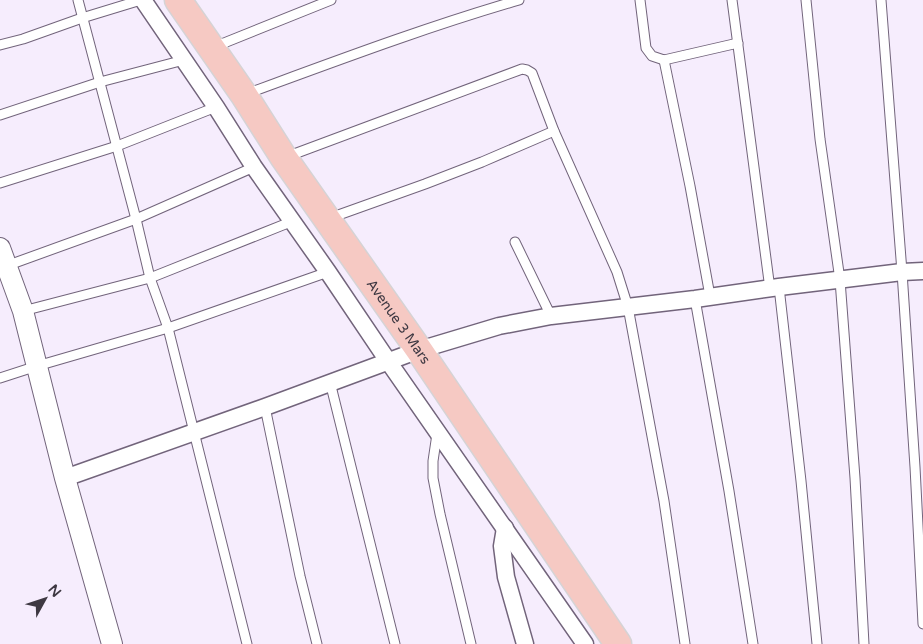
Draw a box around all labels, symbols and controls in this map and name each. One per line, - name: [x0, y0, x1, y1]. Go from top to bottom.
- street label: Avenue 3 Mars: [363, 276, 434, 368]
- north arrow: [20, 574, 70, 624]
- text: N: [44, 581, 65, 601]

